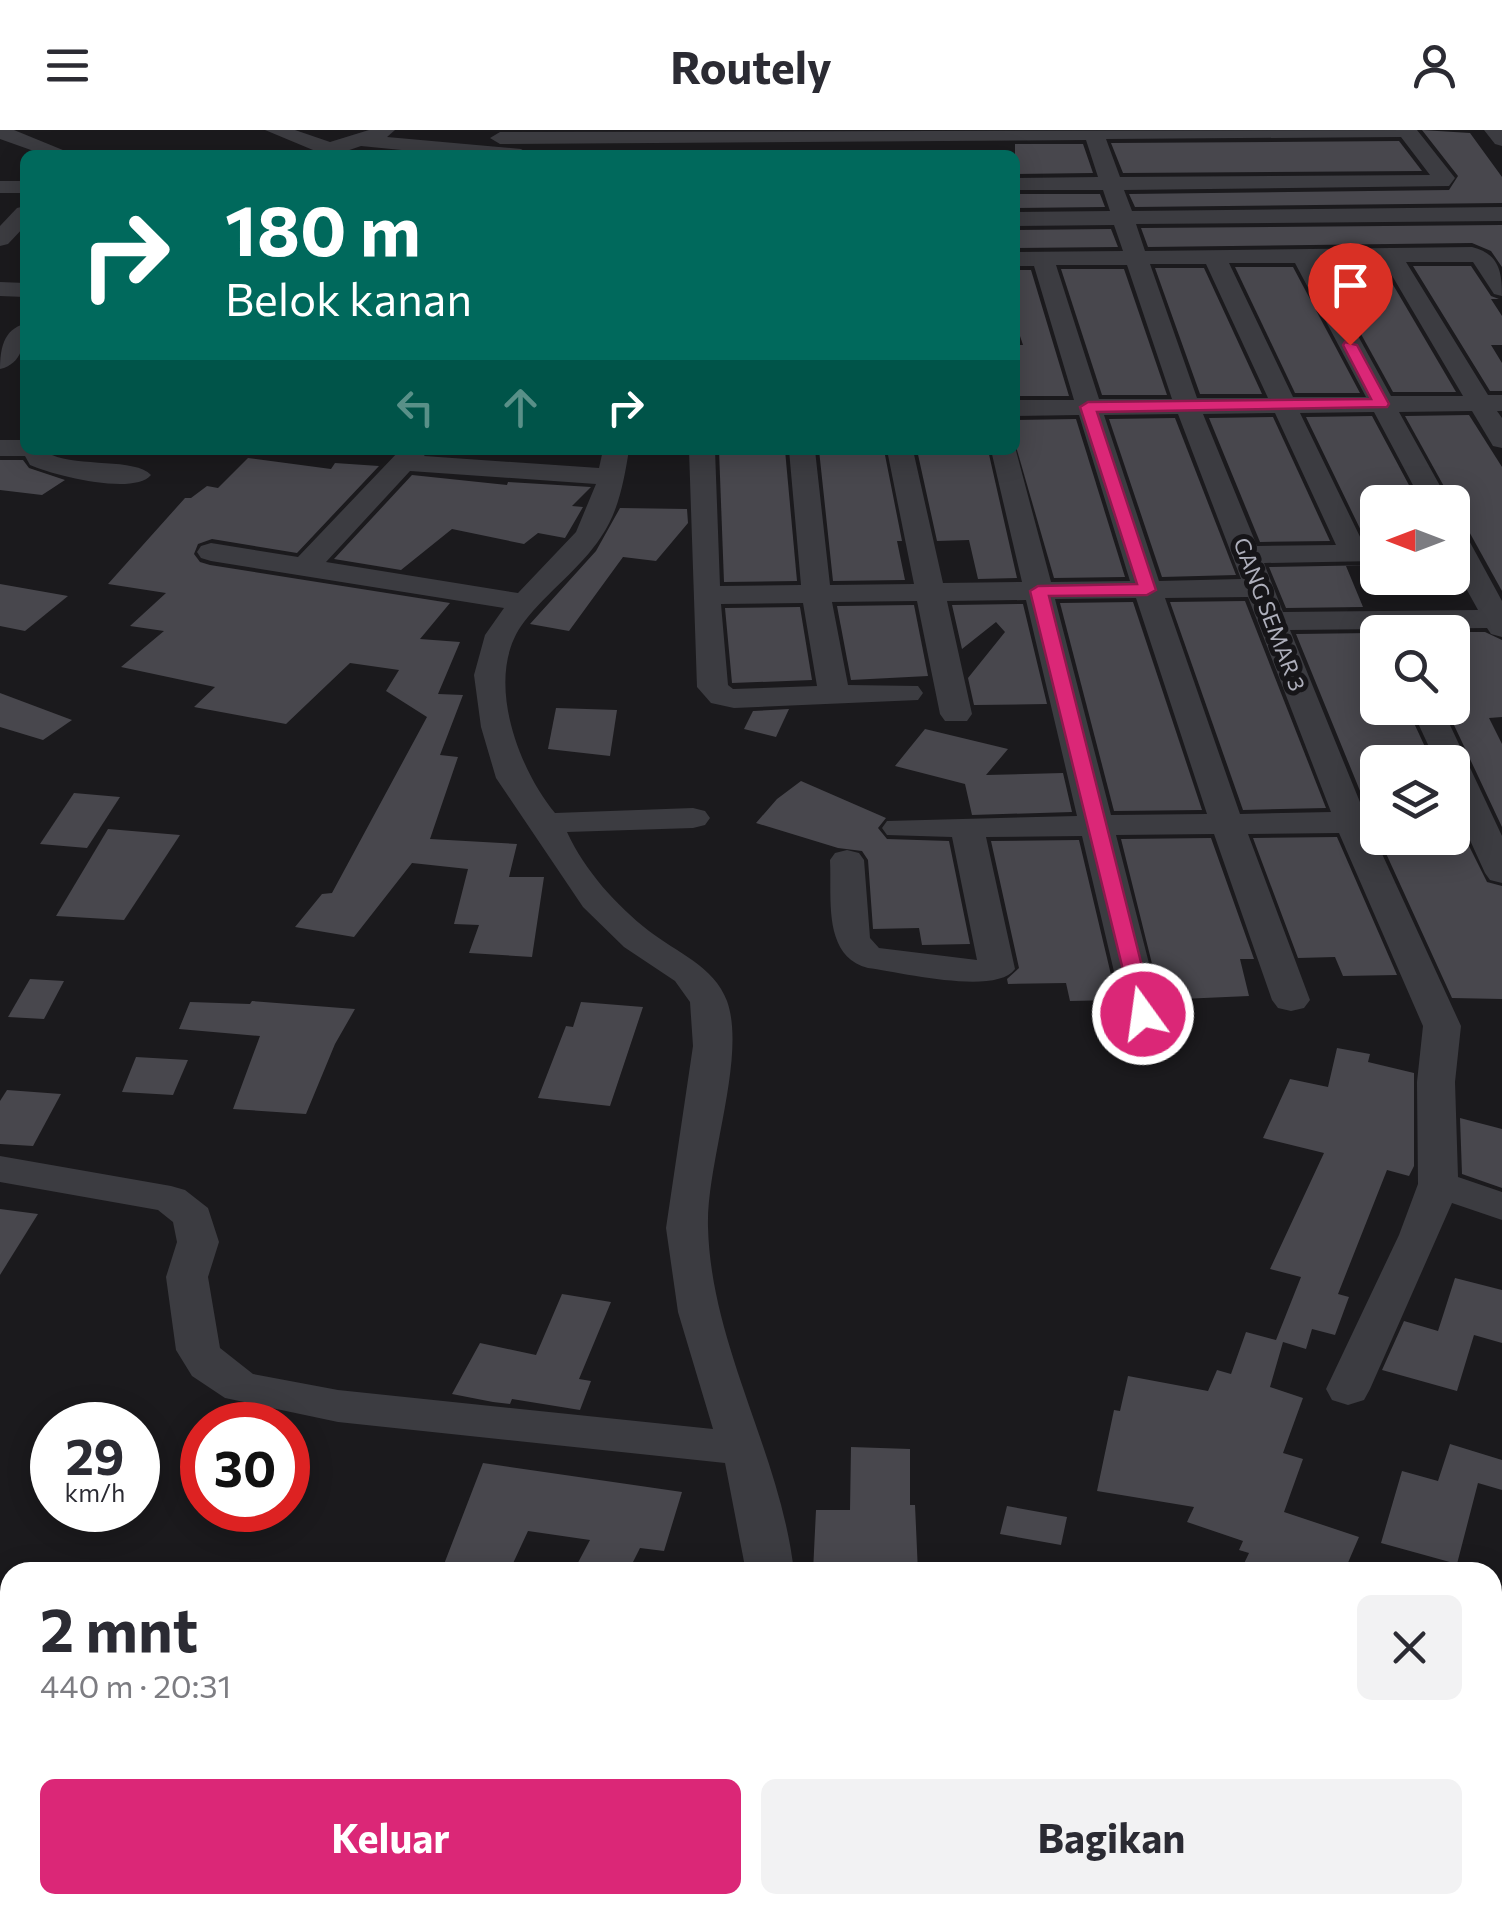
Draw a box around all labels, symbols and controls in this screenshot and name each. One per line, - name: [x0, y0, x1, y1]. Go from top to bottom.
- icon: menu: [40, 38, 95, 93]
- text: Routely: [670, 38, 832, 93]
- icon: person: [1407, 38, 1462, 93]
- text: 180 m: [225, 185, 421, 270]
- icon: right: [60, 190, 190, 320]
- pin: [1308, 243, 1393, 346]
- icon: arrive: [1323, 258, 1378, 313]
- text: Belok kanan: [225, 270, 472, 325]
- icon: left: [388, 380, 443, 435]
- icon: ahead: [493, 380, 548, 435]
- icon: right: [598, 380, 653, 435]
- north arrow: [1360, 485, 1470, 595]
- map controls: [1360, 485, 1470, 855]
- street label: GANG SEMAR 3: [1228, 534, 1312, 694]
- button: search: [1360, 615, 1470, 725]
- button: layers: [1360, 745, 1470, 855]
- position arrow: [1091, 962, 1195, 1066]
- speed limit sign: 30: [180, 1402, 310, 1532]
- text: 29: [65, 1424, 124, 1485]
- text: km/h: [65, 1477, 125, 1507]
- text: 2 mnt: [40, 1591, 198, 1664]
- button: close: [1357, 1595, 1462, 1700]
- text: 440 m · 20:31: [40, 1665, 231, 1705]
- button: Keluar: [40, 1779, 741, 1894]
- button: Bagikan: [761, 1779, 1462, 1894]

